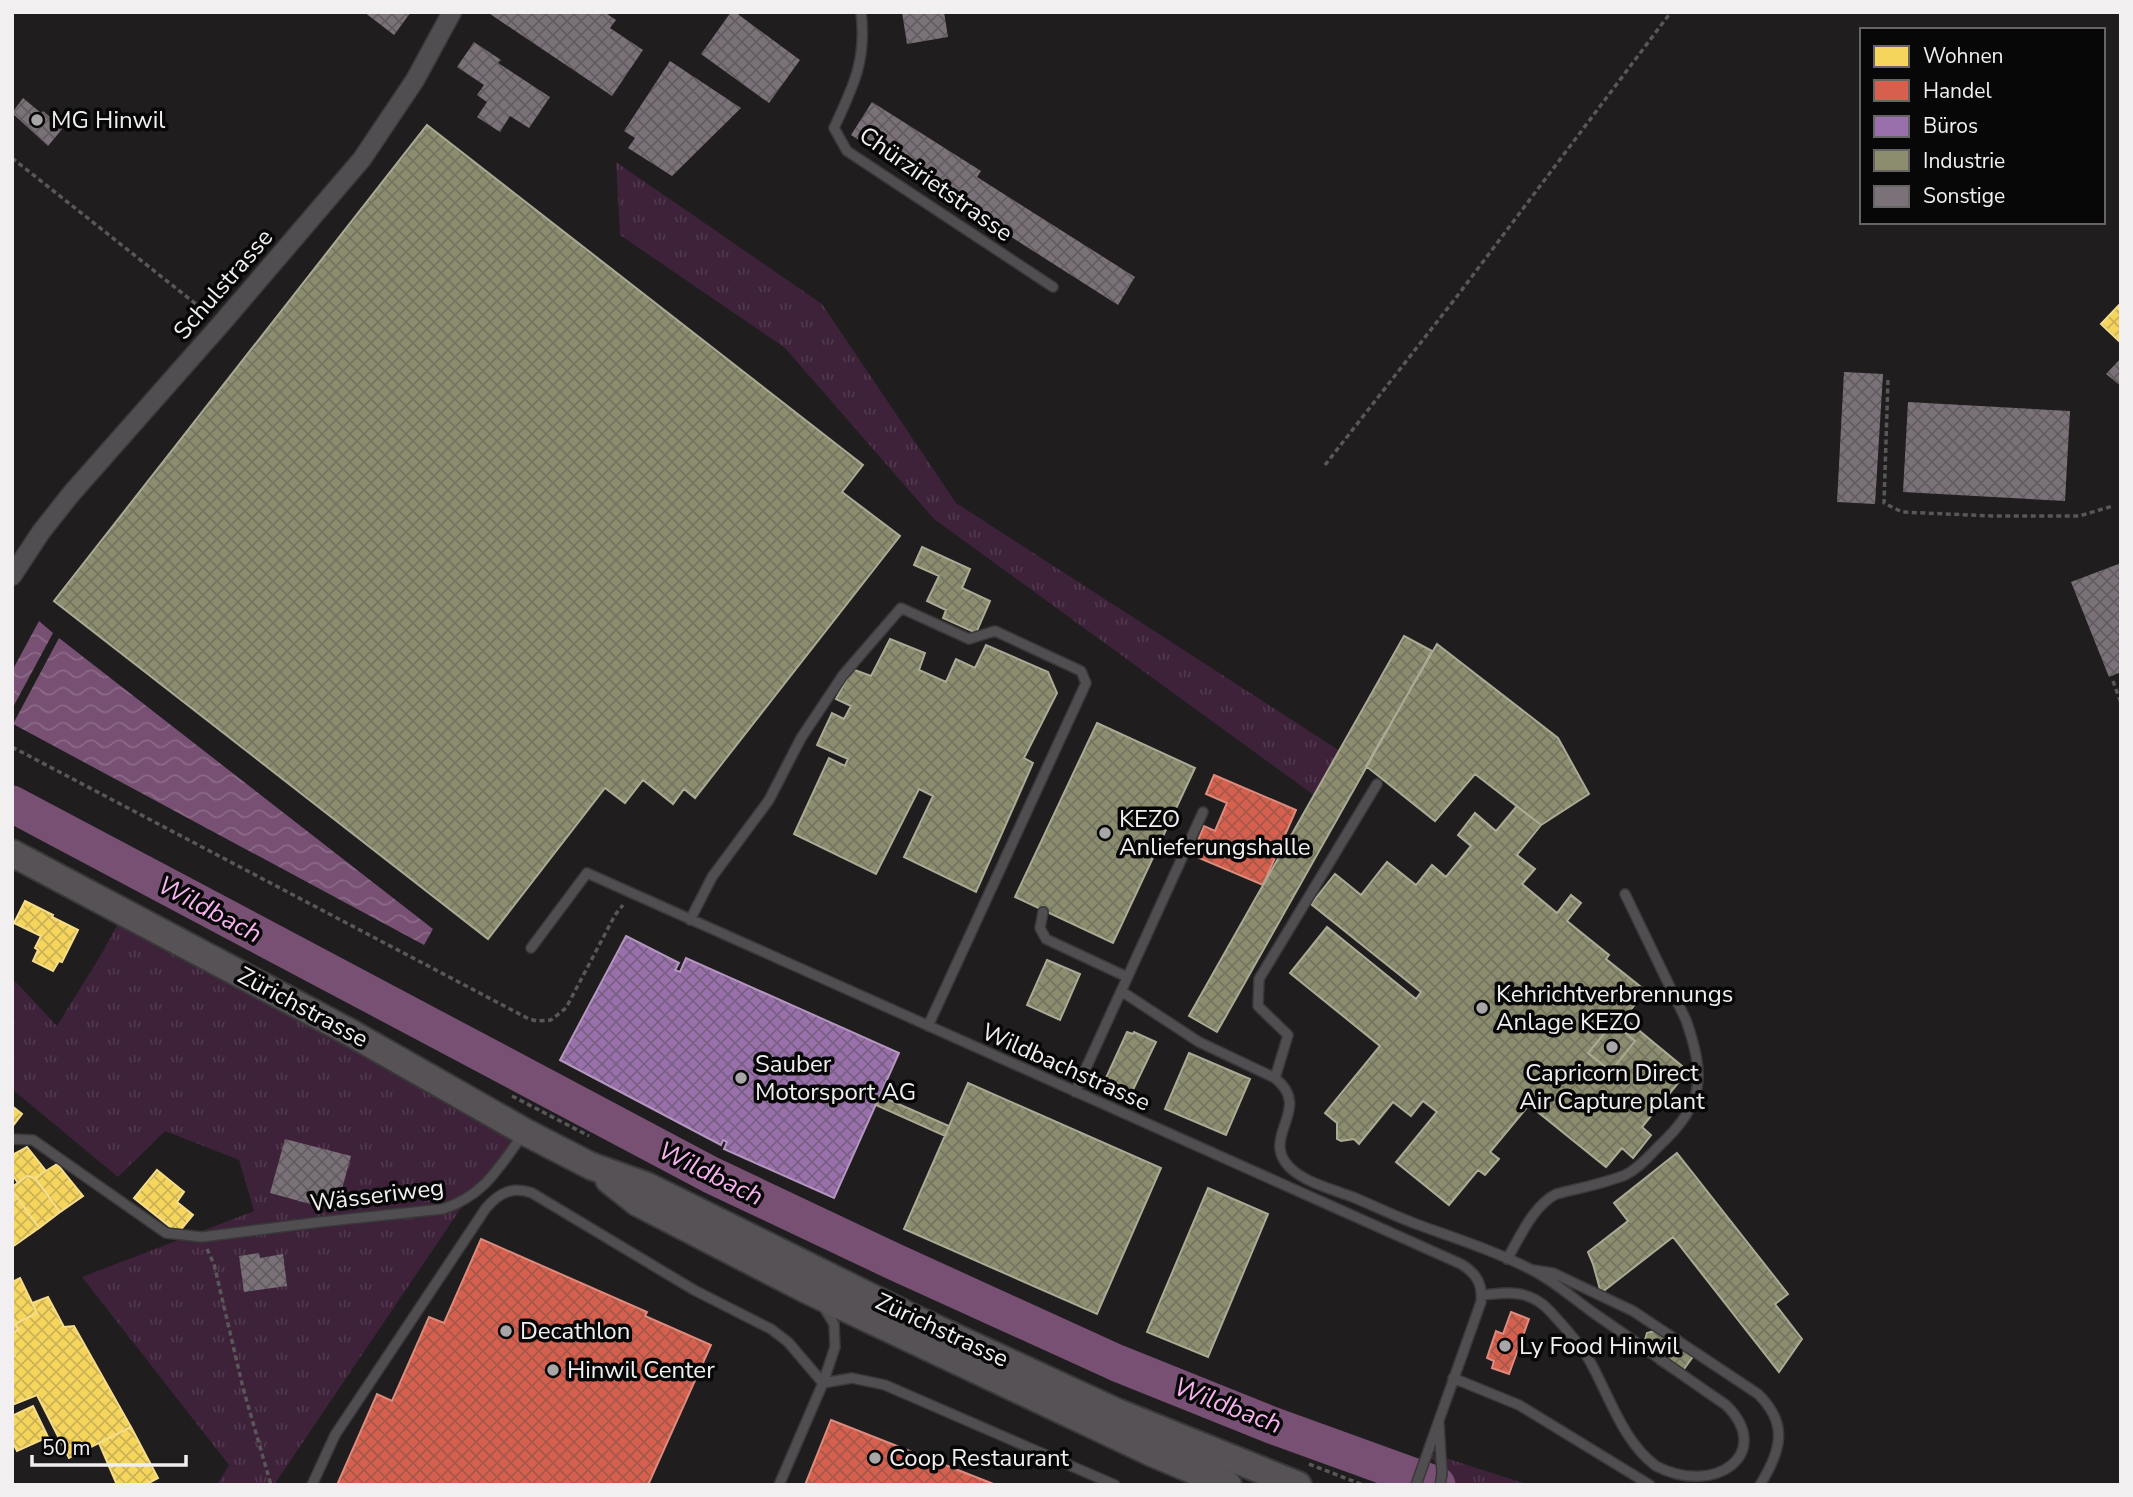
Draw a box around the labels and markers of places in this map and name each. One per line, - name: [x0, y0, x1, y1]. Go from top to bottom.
- place label: MG Hinwil: [51, 104, 165, 136]
- marker: MG Hinwil: [29, 112, 45, 128]
- place label: KEZO Anlieferungshalle: [1119, 803, 1310, 863]
- marker: KEZO Anlieferungshalle: [1097, 825, 1113, 841]
- place label: Kehrichtverbrennungs Anlage KEZO: [1496, 978, 1733, 1038]
- marker: Kehrichtverbrennungs Anlage KEZO: [1474, 1000, 1490, 1016]
- marker: Capricorn Direct Air Capture plant: [1604, 1039, 1620, 1055]
- place label: Sauber Motorsport AG: [755, 1048, 916, 1108]
- place label: Capricorn Direct Air Capture plant: [1519, 1057, 1705, 1117]
- marker: Sauber Motorsport AG: [733, 1070, 749, 1086]
- place label: Decathlon: [520, 1315, 630, 1347]
- marker: Decathlon: [498, 1323, 514, 1339]
- place label: Ly Food Hinwil: [1519, 1330, 1679, 1362]
- marker: Ly Food Hinwil: [1497, 1338, 1513, 1354]
- place label: Hinwil Center: [567, 1354, 715, 1386]
- marker: Hinwil Center: [545, 1362, 561, 1378]
- place label: Coop Restaurant: [889, 1442, 1070, 1474]
- marker: Coop Restaurant: [867, 1450, 883, 1466]

